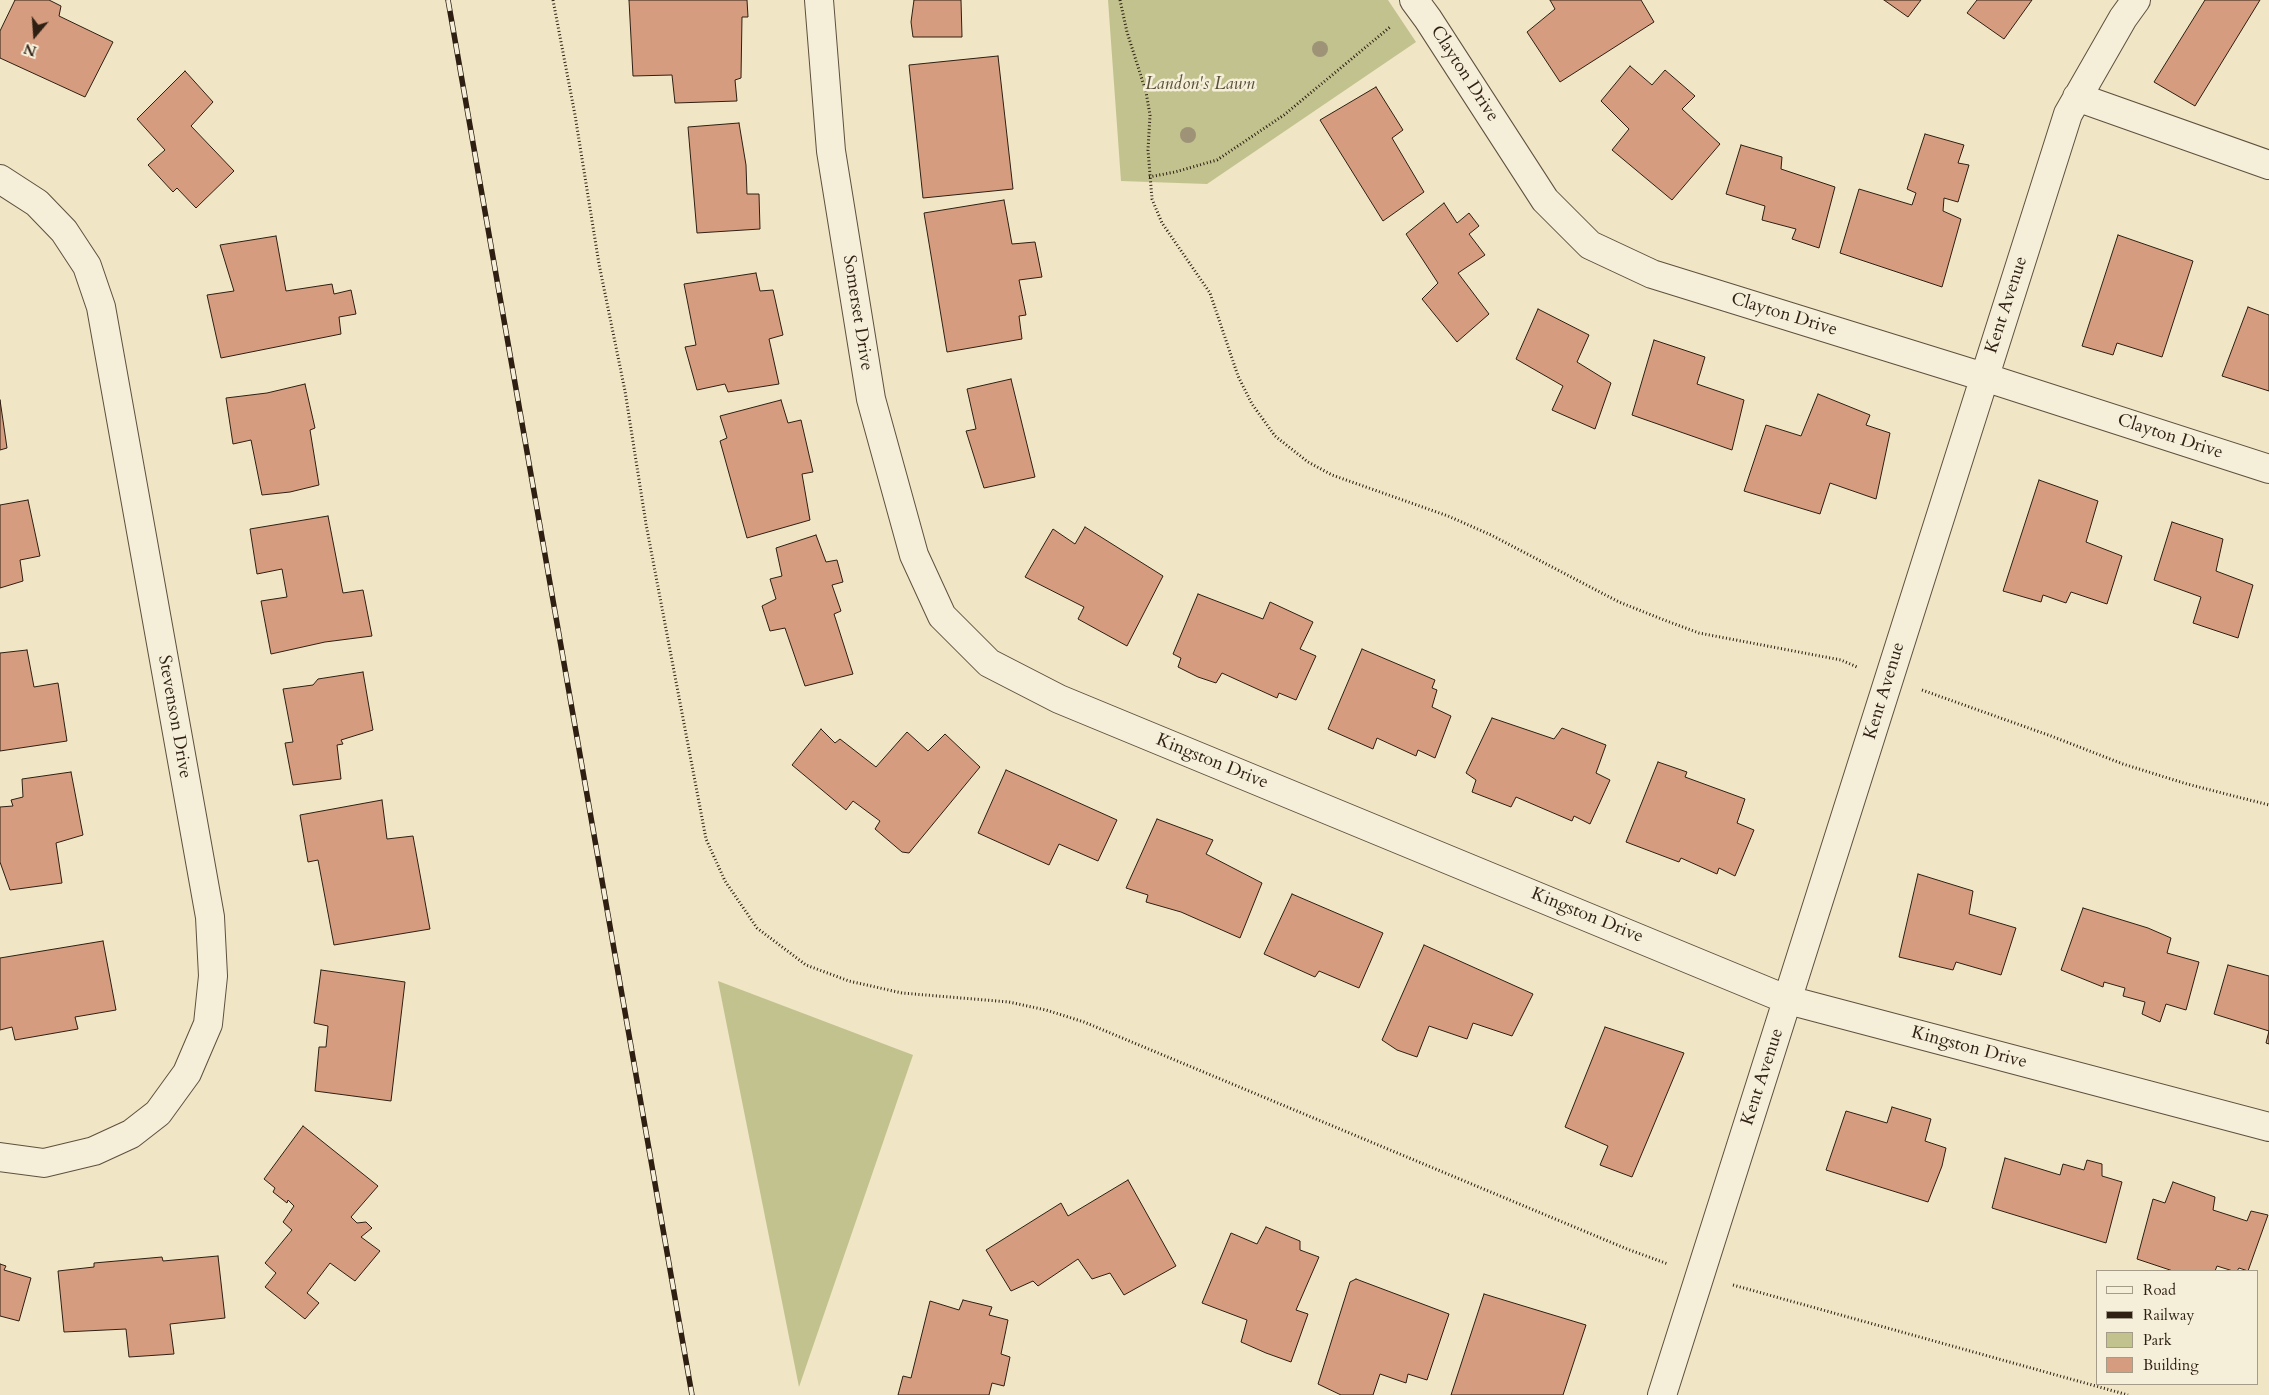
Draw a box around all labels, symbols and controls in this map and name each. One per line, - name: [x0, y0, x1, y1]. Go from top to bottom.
- north arrow: [10, 10, 60, 60]
- street label: Clayton Drive: [1425, 22, 1503, 126]
- text: N: [21, 39, 39, 61]
- park label: Landon's Lawn: [1145, 74, 1255, 96]
- street label: Somerset Drive: [837, 254, 877, 372]
- street label: Kent Avenue: [1981, 254, 2033, 356]
- street label: Clayton Drive: [1728, 289, 1840, 341]
- street label: Clayton Drive: [2115, 410, 2225, 464]
- street label: Kent Avenue: [1860, 640, 1910, 742]
- street label: Stevenson Drive: [153, 654, 195, 780]
- street label: Kingston Drive: [1153, 730, 1271, 794]
- street label: Kingston Drive: [1528, 884, 1646, 948]
- street label: Kingston Drive: [1909, 1022, 2029, 1074]
- street label: Kent Avenue: [1737, 1026, 1789, 1128]
- legend: [2096, 1270, 2259, 1385]
- text: Road: [2143, 1280, 2176, 1300]
- text: Railway: [2143, 1305, 2194, 1325]
- text: Park: [2143, 1330, 2172, 1350]
- text: Building: [2143, 1355, 2199, 1375]

